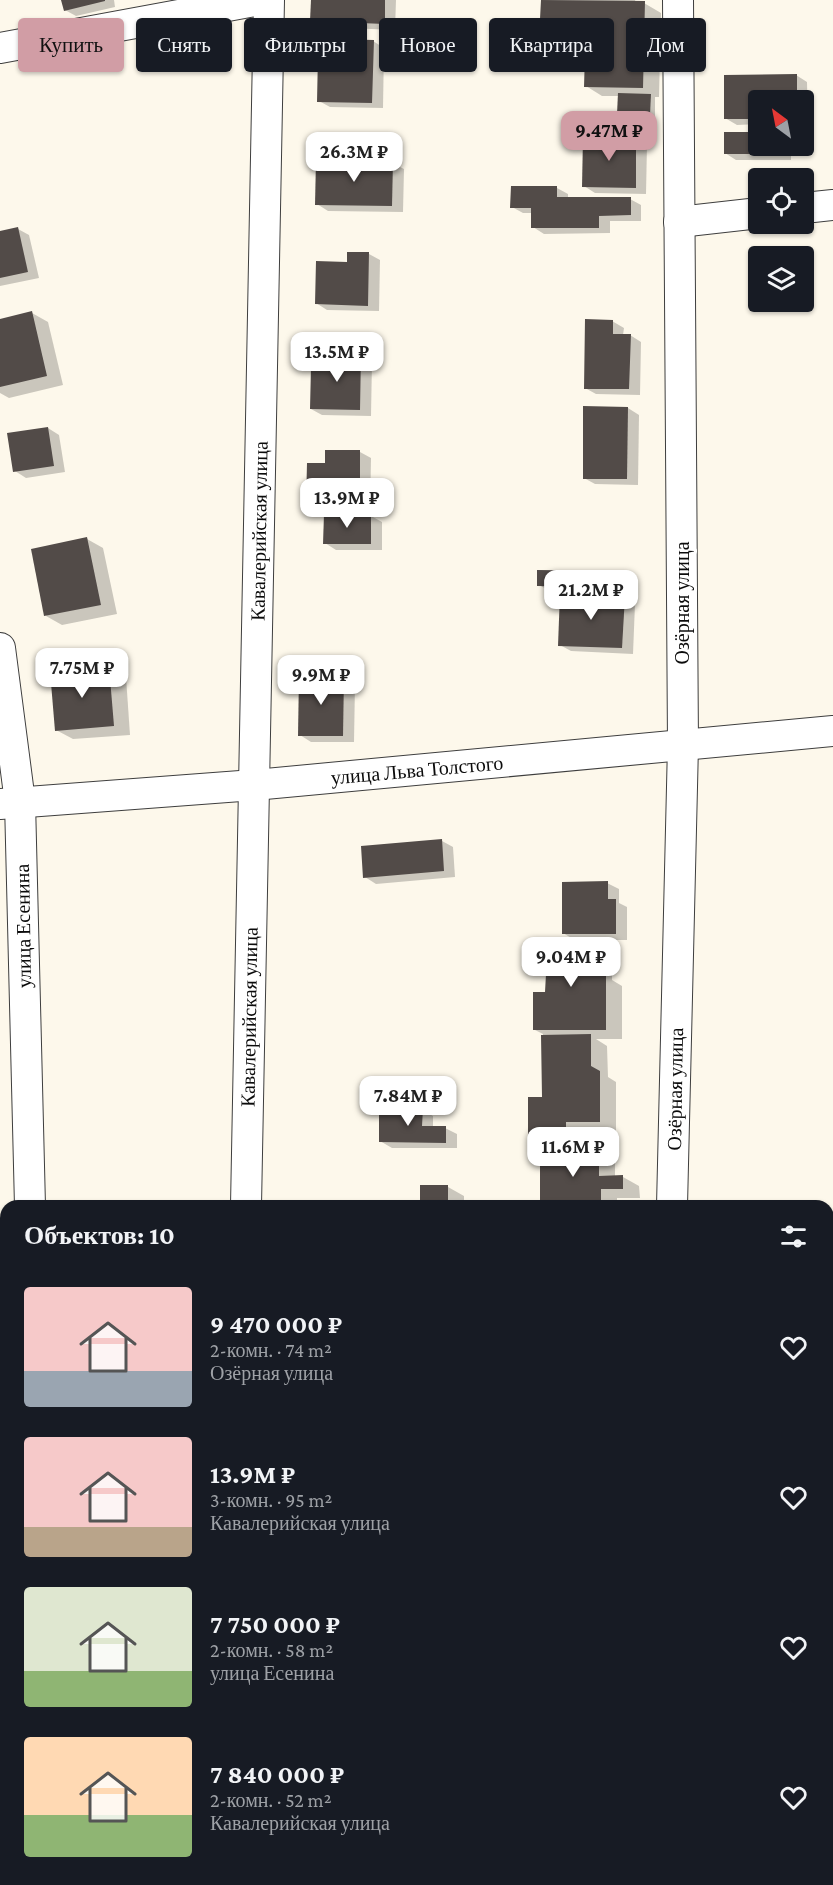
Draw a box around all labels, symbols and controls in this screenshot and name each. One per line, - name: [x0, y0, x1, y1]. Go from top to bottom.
- chip: Купить: [18, 18, 124, 72]
- chip: Снять: [136, 18, 232, 72]
- chip: Фильтры: [244, 18, 367, 72]
- chip: Новое: [379, 18, 477, 72]
- chip: Квартира: [489, 18, 614, 72]
- chip: Дом: [626, 18, 706, 72]
- north arrow: [748, 90, 814, 156]
- map controls: [748, 90, 814, 312]
- pin: 9.47M ₽: [554, 111, 664, 162]
- text: 9.47M ₽: [575, 119, 643, 141]
- pin: 26.3M ₽: [299, 132, 409, 183]
- text: 26.3M ₽: [320, 140, 388, 162]
- button: locate: [748, 168, 814, 234]
- button: layers: [748, 246, 814, 312]
- pin: 13.5M ₽: [282, 332, 392, 383]
- text: 13.5M ₽: [305, 340, 369, 362]
- street label: Кавалерийская улица: [246, 441, 273, 621]
- pin: 13.9M ₽: [292, 478, 402, 529]
- text: 13.9M ₽: [314, 486, 380, 508]
- street label: Озёрная улица: [671, 541, 694, 665]
- pin: 21.2M ₽: [536, 570, 646, 621]
- text: 21.2M ₽: [558, 578, 624, 600]
- pin: 7.75M ₽: [27, 648, 137, 699]
- pin: 9.9M ₽: [272, 655, 370, 706]
- text: 7.75M ₽: [49, 656, 115, 678]
- text: 9.9M ₽: [291, 663, 351, 685]
- street label: улица Льва Толстого: [330, 751, 504, 789]
- street label: улица Есенина: [11, 864, 36, 988]
- street label: Кавалерийская улица: [236, 927, 263, 1107]
- pin: 9.04M ₽: [516, 937, 626, 988]
- text: 9.04M ₽: [536, 945, 606, 967]
- street label: Озёрная улица: [663, 1027, 688, 1151]
- pin: 7.84M ₽: [353, 1076, 463, 1127]
- text: 7.84M ₽: [373, 1084, 443, 1106]
- pin: 11.6M ₽: [518, 1127, 628, 1178]
- text: 11.6M ₽: [541, 1135, 605, 1157]
- icon: filters: [777, 1220, 810, 1253]
- text: Объектов: 10: [24, 1221, 175, 1250]
- text: 9 470 000 ₽: [210, 1310, 342, 1339]
- icon: home: [72, 1311, 144, 1383]
- icon: heart: [777, 1331, 810, 1364]
- text: 2-комн. · 74 m²: [210, 1339, 332, 1361]
- text: Озёрная улица: [210, 1362, 333, 1384]
- text: 13.9M ₽: [210, 1460, 296, 1489]
- icon: home: [72, 1461, 144, 1533]
- icon: heart: [777, 1481, 810, 1514]
- text: 3-комн. · 95 m²: [210, 1489, 332, 1511]
- text: Кавалерийская улица: [210, 1512, 390, 1534]
- text: 7 750 000 ₽: [210, 1610, 340, 1639]
- icon: home: [72, 1611, 144, 1683]
- icon: heart: [777, 1631, 810, 1664]
- text: 2-комн. · 58 m²: [210, 1639, 333, 1661]
- text: улица Есенина: [210, 1662, 334, 1684]
- text: 7 840 000 ₽: [210, 1760, 344, 1789]
- icon: home: [72, 1761, 144, 1833]
- icon: heart: [777, 1781, 810, 1814]
- text: 2-комн. · 52 m²: [210, 1789, 331, 1811]
- text: Кавалерийская улица: [210, 1812, 390, 1834]

